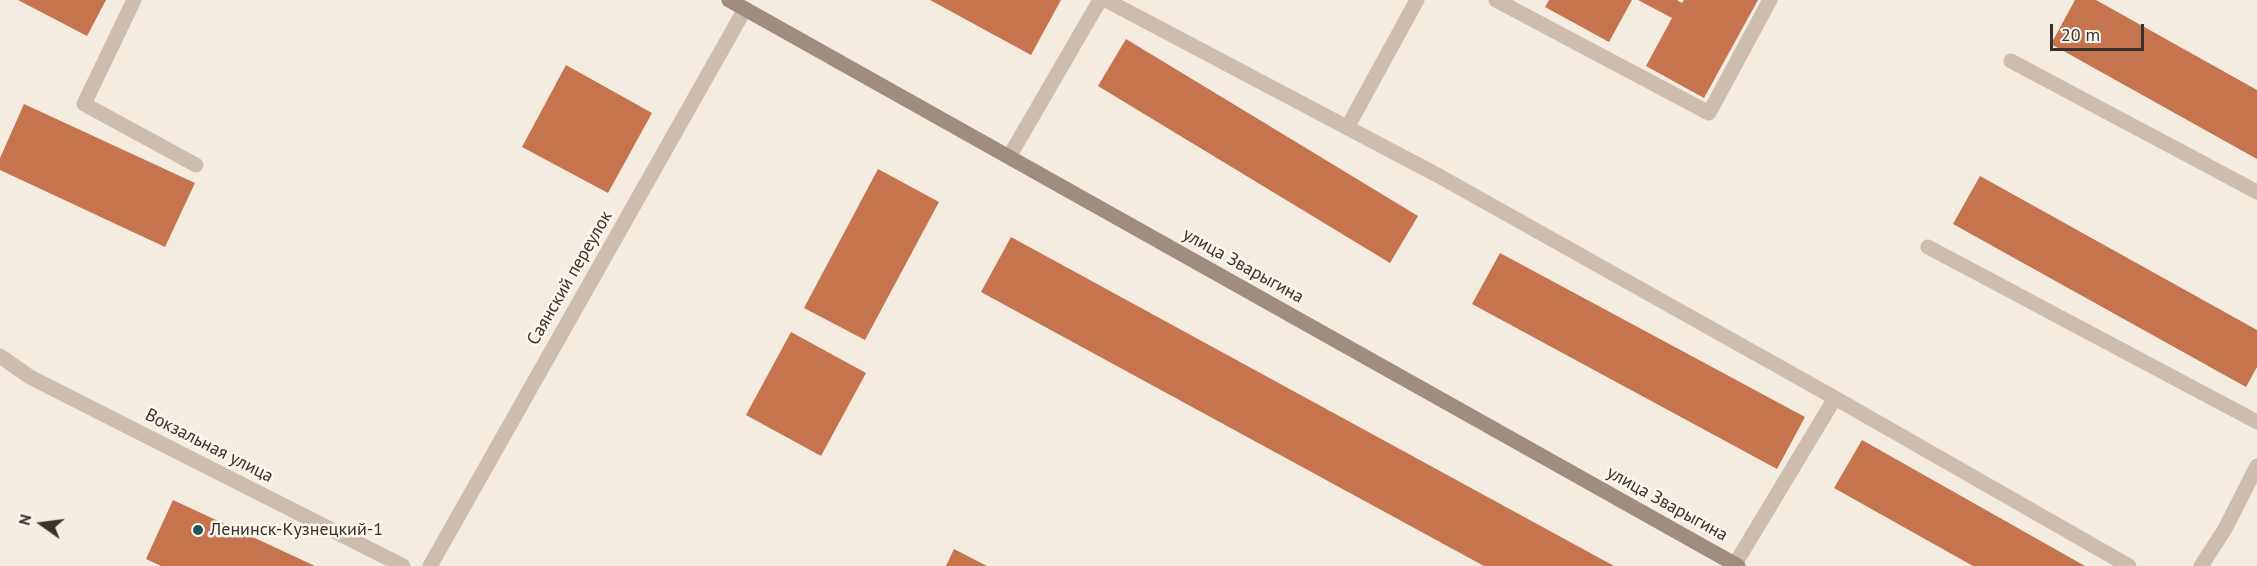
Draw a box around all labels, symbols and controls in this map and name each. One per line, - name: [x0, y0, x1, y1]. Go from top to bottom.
- scale bar: [2053, 12, 2148, 50]
- text: 20 m: [2061, 23, 2100, 46]
- street label: Саянский переулок: [523, 207, 617, 349]
- street label: улица Зварыгина: [1179, 224, 1307, 308]
- street label: Вокзальная улица: [141, 404, 277, 488]
- street label: улица Зварыгина: [1603, 462, 1731, 546]
- north arrow: [12, 494, 72, 554]
- text: N: [14, 512, 36, 527]
- place label: Ленинск-Кузнецкий-1: [210, 519, 383, 541]
- marker: Ленинск-Кузнецкий-1: [191, 523, 205, 537]

